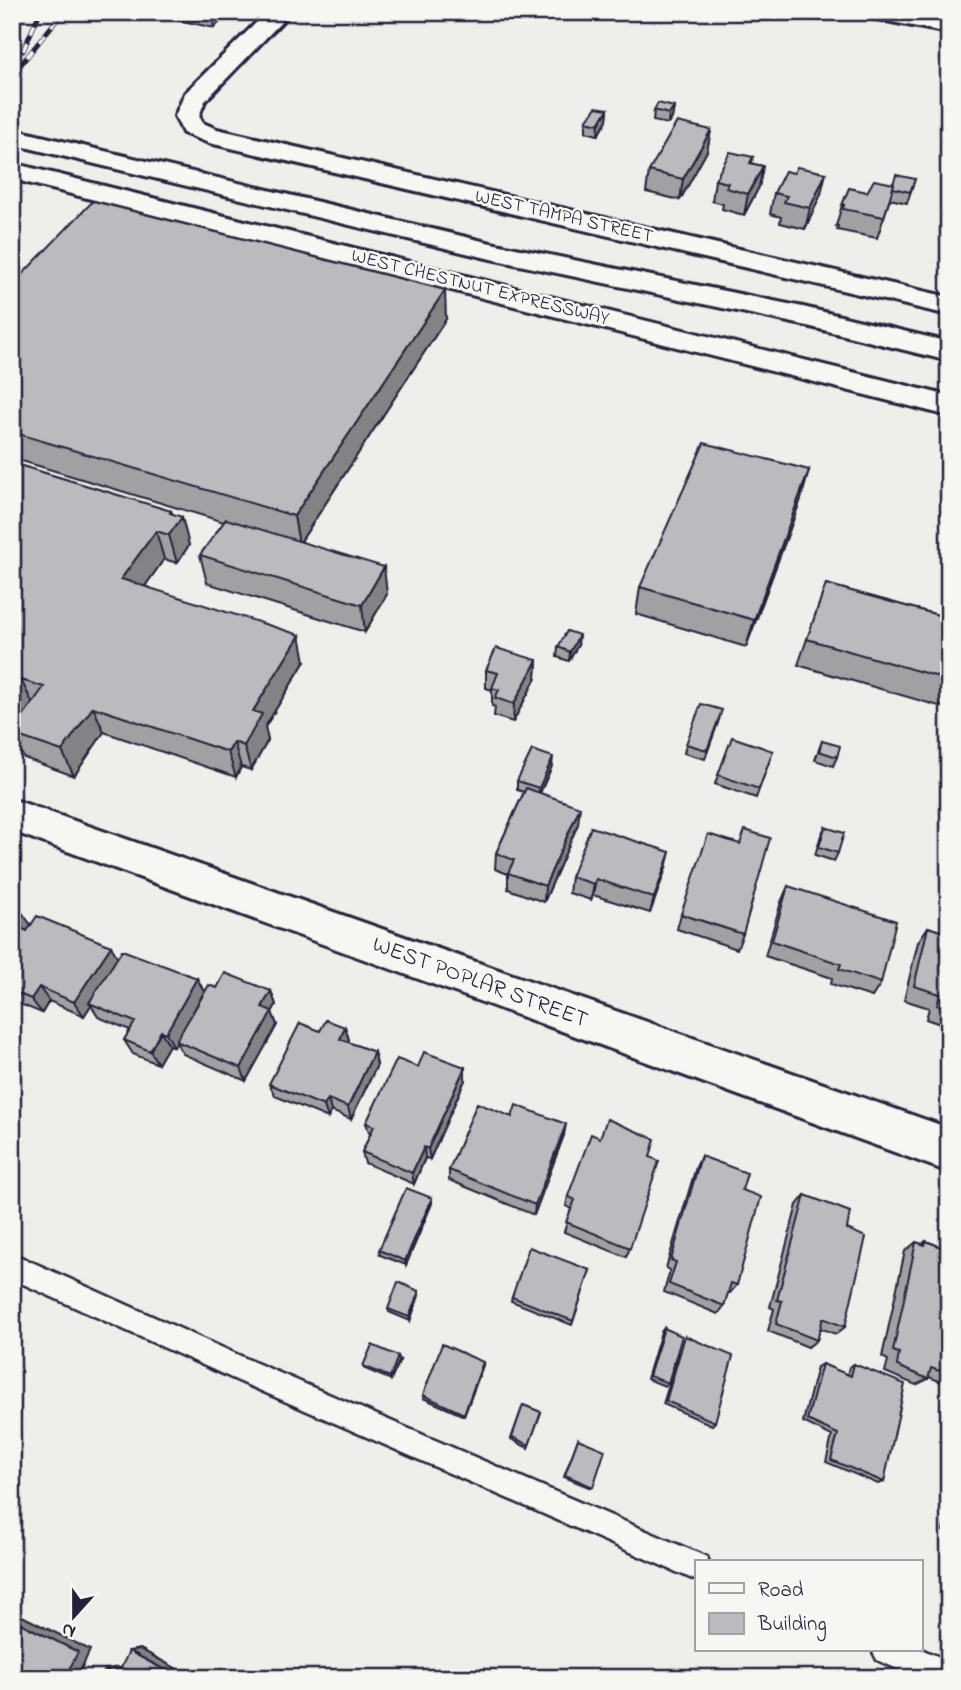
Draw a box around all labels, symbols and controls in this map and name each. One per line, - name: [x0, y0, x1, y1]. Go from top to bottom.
- street label: WEST TAMPA STREET: [472, 183, 656, 251]
- street label: WEST CHESTNUT EXPRESSWAY: [348, 243, 612, 333]
- street label: WEST POPLAR STREET: [368, 929, 592, 1037]
- legend: [695, 1560, 922, 1652]
- text: Road: [758, 1576, 804, 1606]
- north arrow: [38, 1582, 108, 1652]
- text: Building: [757, 1610, 827, 1642]
- text: N: [58, 1615, 80, 1644]

